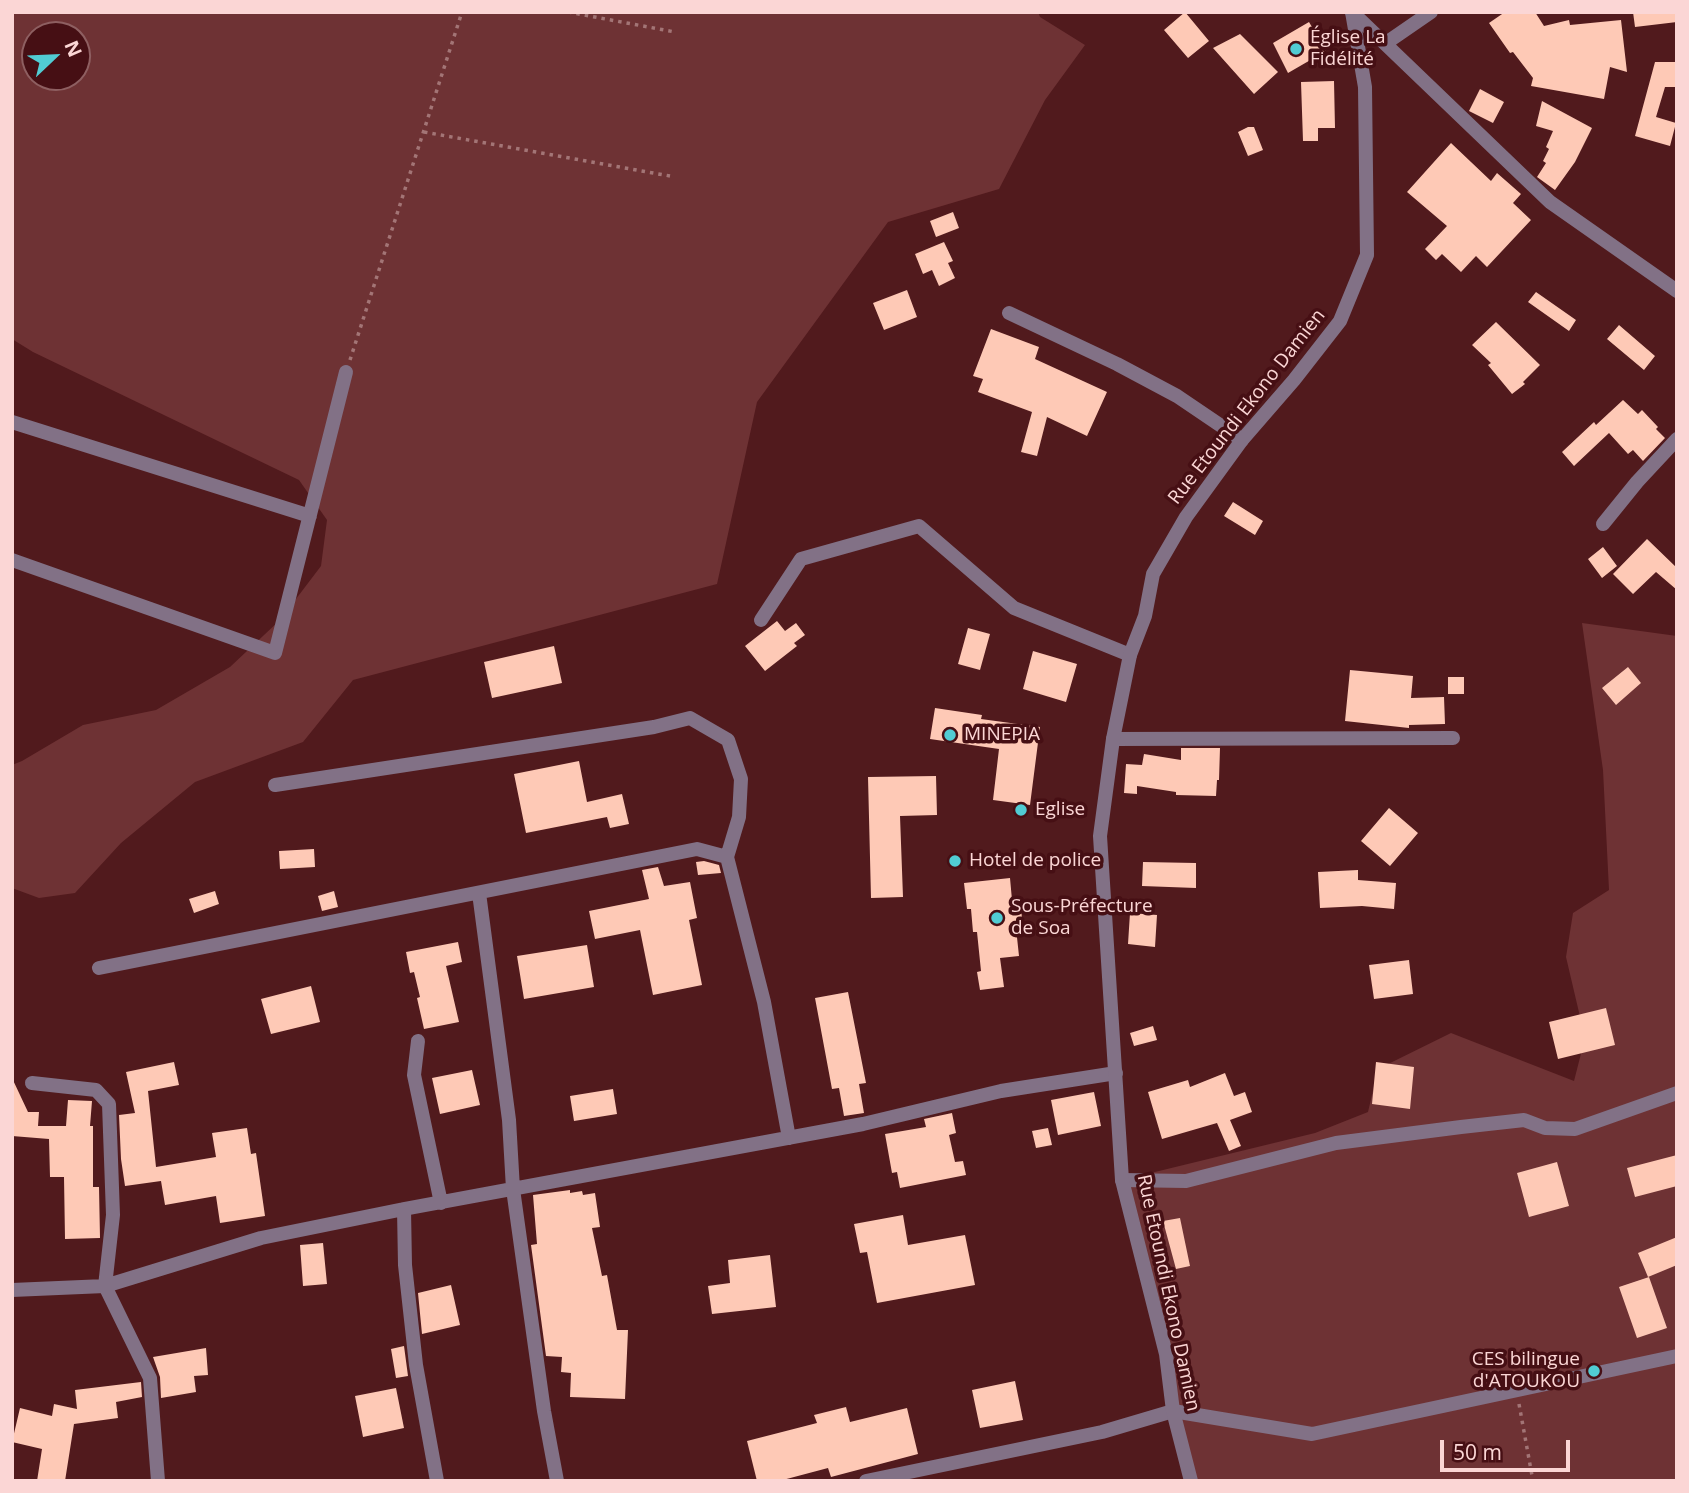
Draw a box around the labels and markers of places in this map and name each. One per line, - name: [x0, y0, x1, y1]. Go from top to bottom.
- place label: Église La Fidélité: [1310, 27, 1386, 71]
- marker: Église La Fidélité: [1288, 41, 1304, 57]
- place label: MINEPIA: [964, 724, 1040, 746]
- marker: MINEPIA: [942, 727, 958, 743]
- place label: Eglise: [1035, 799, 1085, 821]
- marker: Eglise: [1013, 802, 1029, 818]
- place label: Hotel de police: [969, 850, 1101, 872]
- marker: Hotel de police: [947, 853, 963, 869]
- place label: Sous-Préfecture de Soa: [1011, 896, 1153, 940]
- marker: Sous-Préfecture de Soa: [989, 910, 1005, 926]
- place label: CES bilingue d'ATOUKOU: [1472, 1349, 1580, 1393]
- marker: CES bilingue d'ATOUKOU: [1586, 1363, 1602, 1379]

